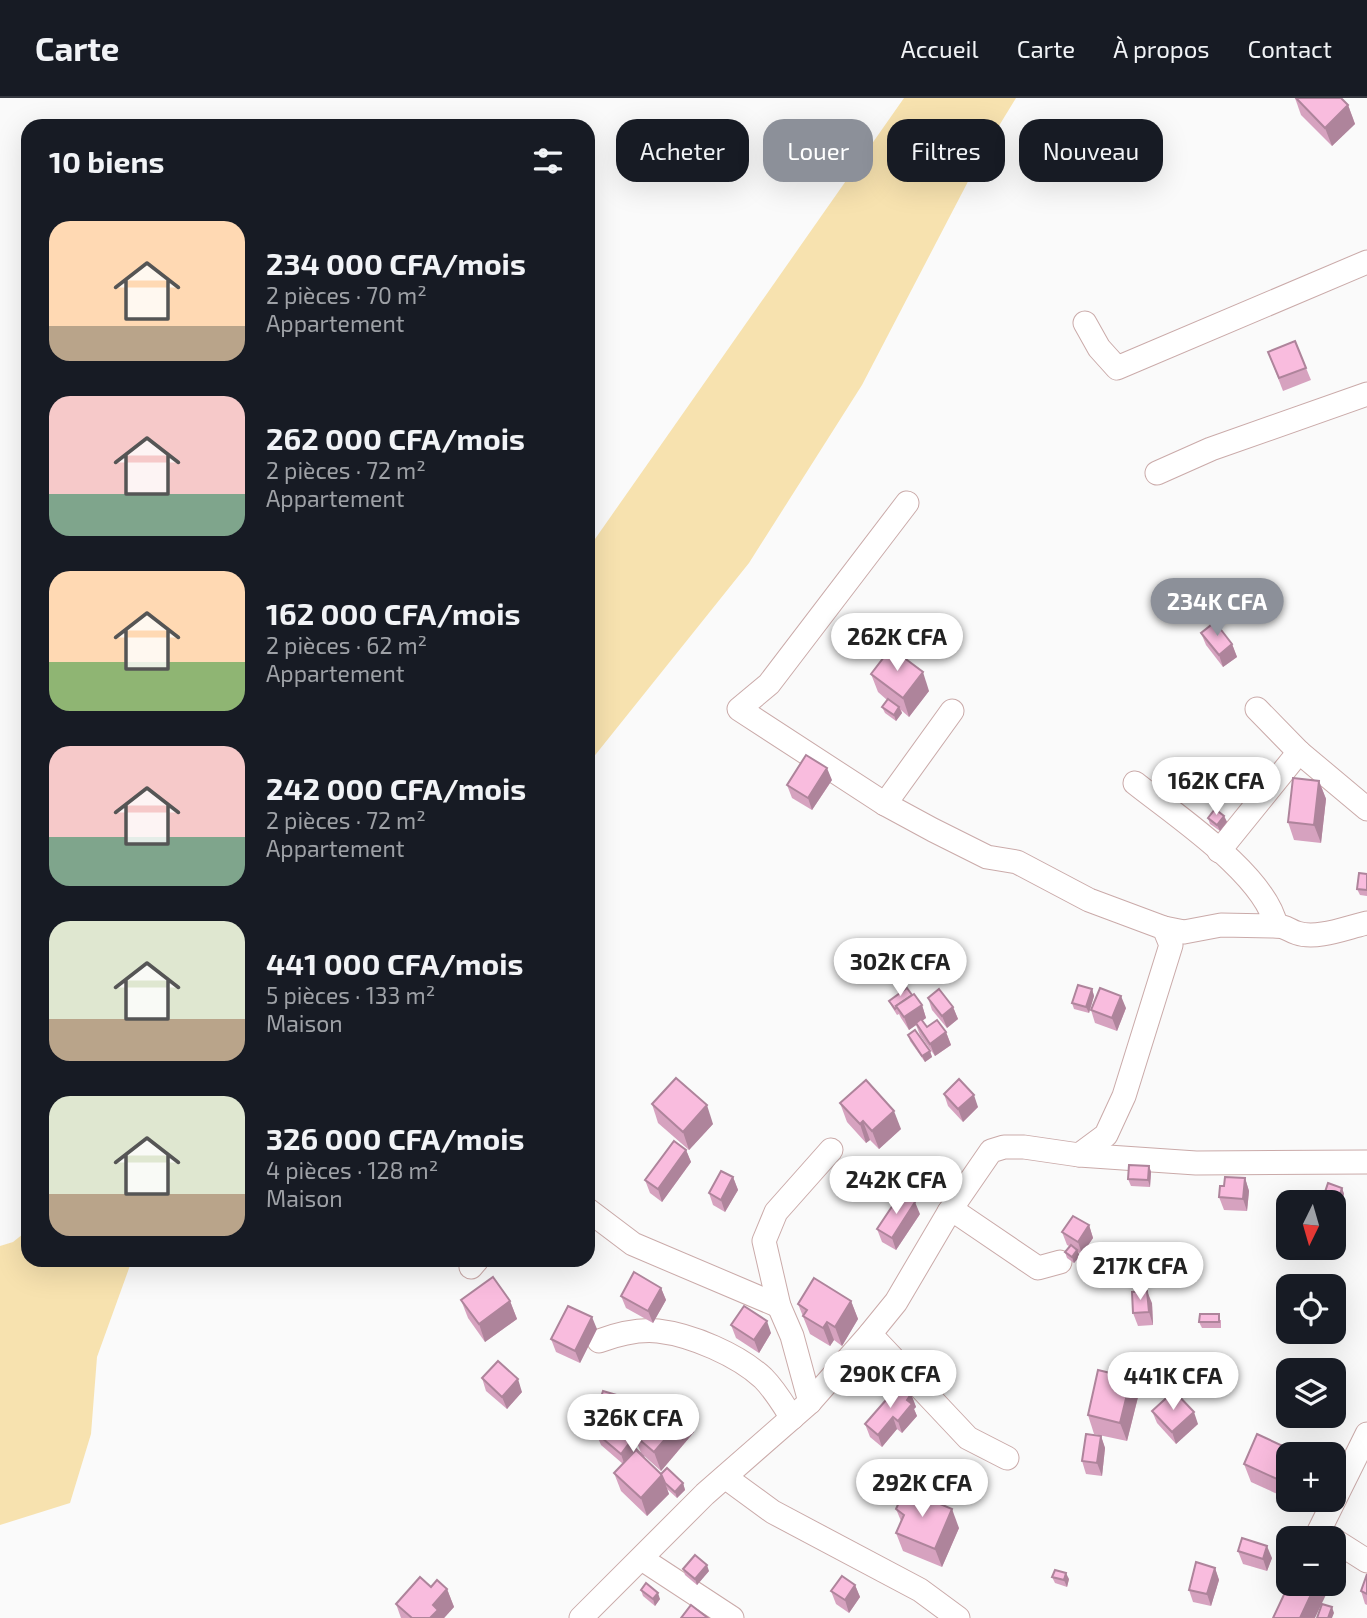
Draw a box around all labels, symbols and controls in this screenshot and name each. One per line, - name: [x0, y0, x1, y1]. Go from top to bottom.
- text: Carte: [35, 28, 119, 68]
- text: Accueil: [901, 34, 979, 63]
- text: Carte: [1017, 34, 1075, 63]
- text: À propos: [1113, 34, 1210, 63]
- text: Contact: [1248, 34, 1332, 63]
- chip: Acheter: [616, 119, 749, 182]
- chip: Louer: [763, 119, 873, 182]
- chip: Filtres: [887, 119, 1005, 182]
- chip: Nouveau: [1019, 119, 1163, 182]
- icon: filters: [529, 142, 567, 180]
- text: 10 biens: [49, 143, 164, 179]
- text: 234 000 CFA/mois: [266, 245, 526, 281]
- icon: home: [105, 249, 189, 333]
- text: 2 pièces · 70 m²: [266, 281, 427, 309]
- text: Appartement: [266, 309, 405, 337]
- text: 262 000 CFA/mois: [266, 420, 525, 456]
- icon: home: [105, 424, 189, 508]
- text: 2 pièces · 72 m²: [266, 456, 426, 484]
- text: Appartement: [266, 484, 405, 512]
- pin: 234K CFA: [1145, 578, 1289, 638]
- text: 234K CFA: [1167, 587, 1267, 615]
- text: 162 000 CFA/mois: [266, 595, 520, 631]
- icon: home: [105, 599, 189, 683]
- pin: 262K CFA: [825, 614, 969, 673]
- text: 262K CFA: [847, 622, 947, 650]
- text: 2 pièces · 62 m²: [266, 631, 427, 659]
- text: Appartement: [266, 659, 405, 687]
- pin: 162K CFA: [1144, 758, 1288, 817]
- text: 162K CFA: [1168, 766, 1264, 794]
- text: 242 000 CFA/mois: [266, 770, 526, 806]
- icon: home: [105, 774, 189, 858]
- text: 2 pièces · 72 m²: [266, 806, 426, 834]
- text: Appartement: [266, 834, 405, 862]
- pin: 302K CFA: [828, 939, 972, 998]
- text: 441 000 CFA/mois: [266, 945, 523, 981]
- text: 302K CFA: [850, 947, 950, 975]
- icon: home: [105, 949, 189, 1033]
- text: 5 pièces · 133 m²: [266, 981, 435, 1009]
- text: Maison: [266, 1009, 343, 1037]
- text: 326 000 CFA/mois: [266, 1120, 524, 1156]
- icon: home: [105, 1124, 189, 1208]
- text: 4 pièces · 128 m²: [266, 1156, 438, 1184]
- pin: 242K CFA: [824, 1156, 968, 1216]
- text: 242K CFA: [845, 1165, 947, 1193]
- text: Maison: [266, 1184, 343, 1212]
- north arrow: [1276, 1190, 1346, 1260]
- map controls: [1276, 1190, 1346, 1596]
- pin: 217K CFA: [1068, 1242, 1212, 1302]
- text: 217K CFA: [1092, 1251, 1188, 1279]
- button: locate: [1276, 1274, 1346, 1344]
- pin: 290K CFA: [818, 1350, 962, 1410]
- pin: 441K CFA: [1101, 1352, 1245, 1412]
- button: layers: [1276, 1358, 1346, 1428]
- text: 290K CFA: [839, 1359, 941, 1387]
- text: 441K CFA: [1124, 1361, 1222, 1389]
- pin: 326K CFA: [561, 1394, 705, 1454]
- text: 326K CFA: [583, 1403, 683, 1431]
- button: +: [1276, 1442, 1346, 1512]
- pin: 292K CFA: [850, 1460, 994, 1519]
- text: 292K CFA: [872, 1468, 972, 1496]
- button: −: [1276, 1526, 1346, 1596]

